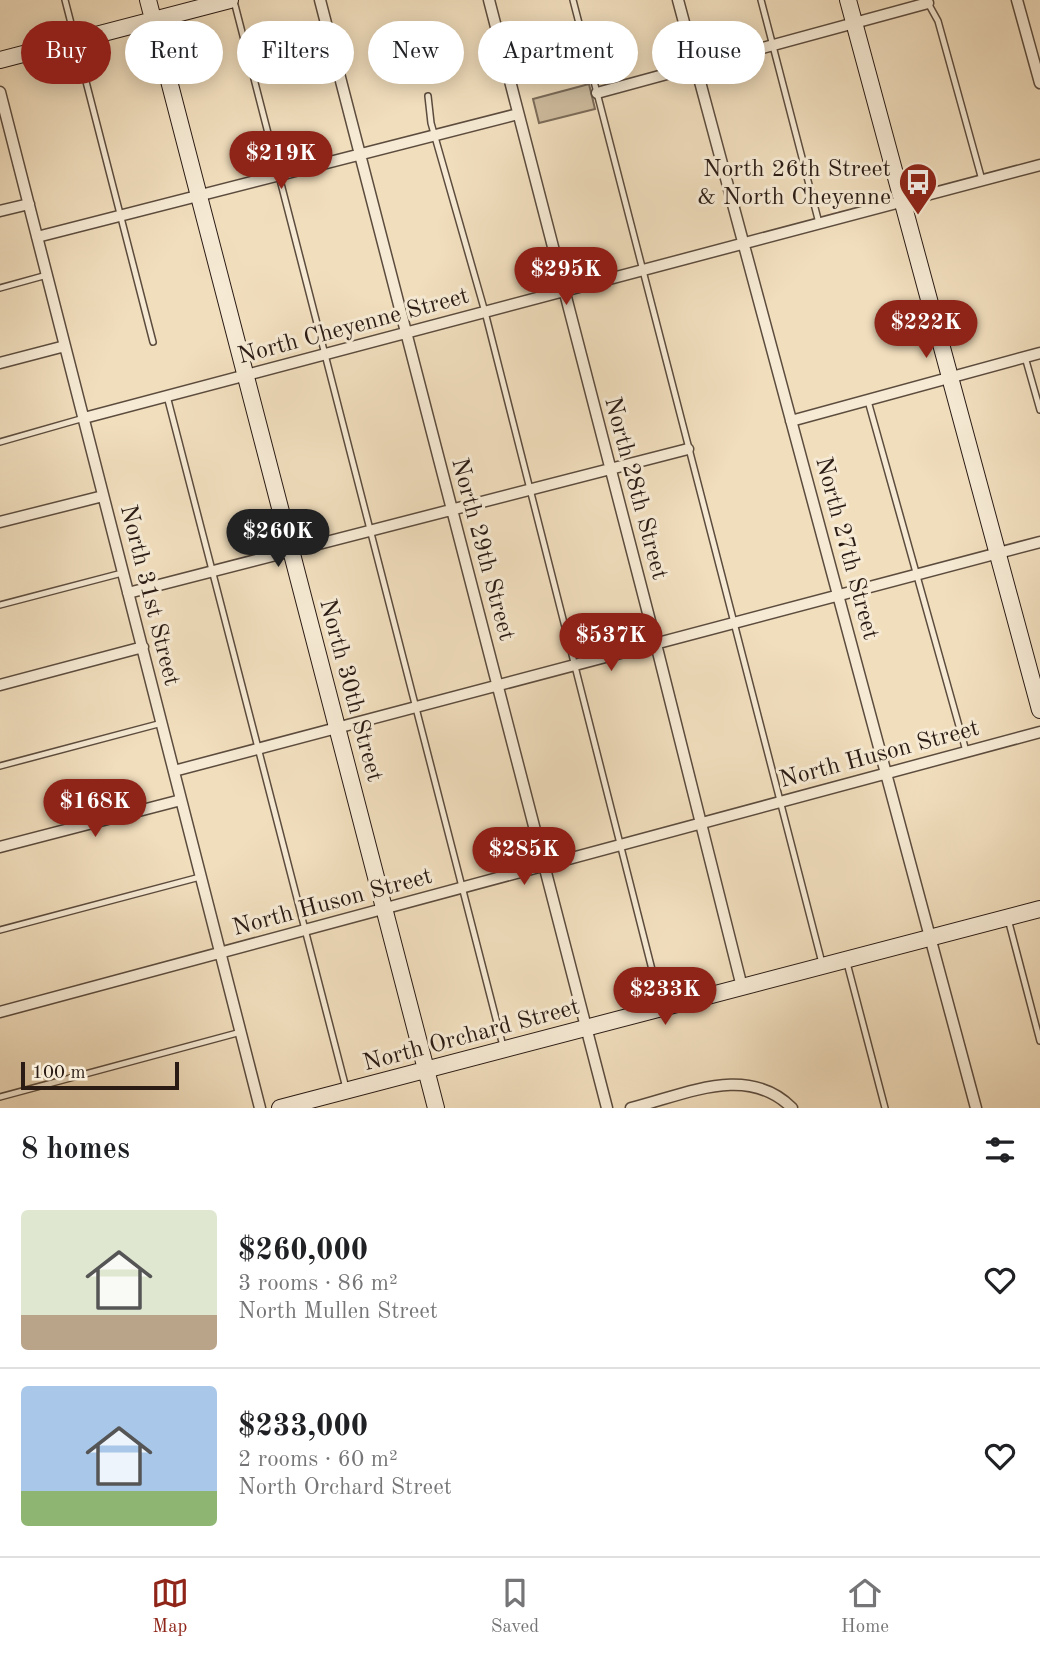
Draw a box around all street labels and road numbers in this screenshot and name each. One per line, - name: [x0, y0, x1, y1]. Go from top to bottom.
- street label: North Cheyenne Street: [235, 284, 472, 369]
- street label: North 28th Street: [599, 395, 671, 582]
- street label: North 27th Street: [810, 455, 882, 642]
- street label: North 29th Street: [446, 456, 518, 643]
- street label: North 31st Street: [115, 503, 183, 688]
- street label: North 30th Street: [314, 597, 386, 784]
- street label: North Huson Street: [777, 717, 982, 793]
- street label: North Huson Street: [230, 865, 435, 941]
- street label: North Orchard Street: [361, 995, 582, 1076]

